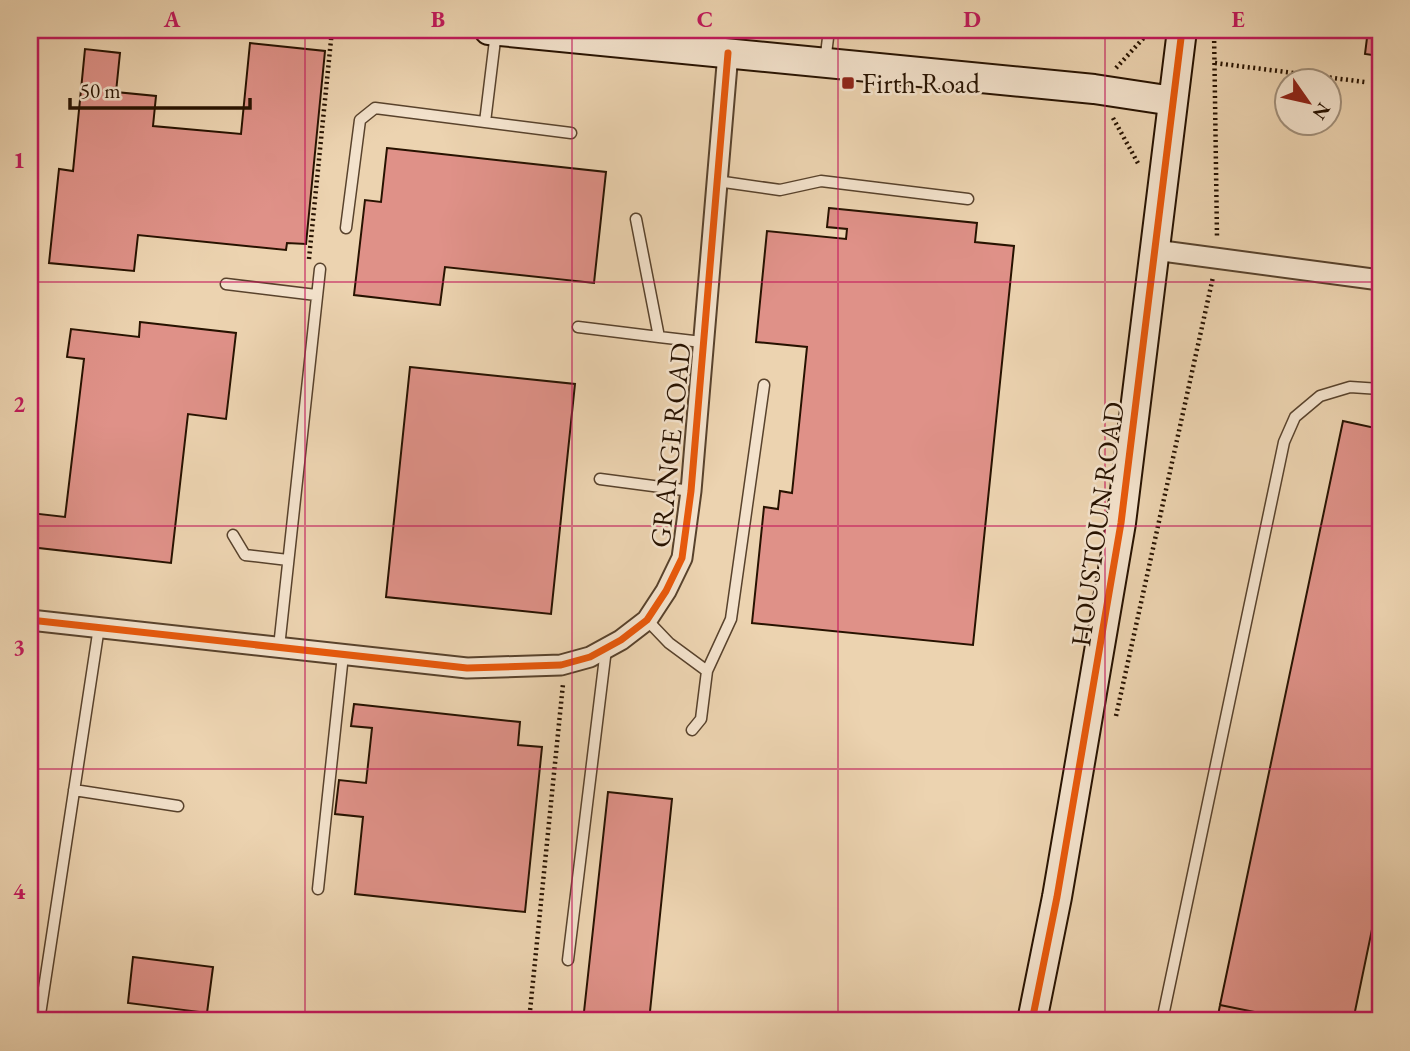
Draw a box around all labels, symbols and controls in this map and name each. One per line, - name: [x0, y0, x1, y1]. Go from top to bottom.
- text: A: [163, 4, 181, 34]
- text: B: [431, 4, 445, 34]
- text: C: [697, 4, 713, 34]
- text: D: [963, 4, 981, 34]
- text: E: [1231, 4, 1245, 34]
- place label: Firth Road: [862, 65, 981, 101]
- scale bar: [70, 66, 250, 110]
- north arrow: [1274, 66, 1344, 136]
- marker: Firth Road: [840, 75, 856, 91]
- text: 50 m: [80, 77, 121, 104]
- text: N: [1307, 98, 1336, 125]
- text: 1: [13, 145, 25, 175]
- street label: GRANGE ROAD: [641, 341, 699, 549]
- text: 2: [13, 389, 25, 419]
- street label: HOUSTOUN ROAD: [1062, 399, 1132, 649]
- text: 3: [13, 632, 25, 662]
- text: 4: [13, 876, 26, 906]

